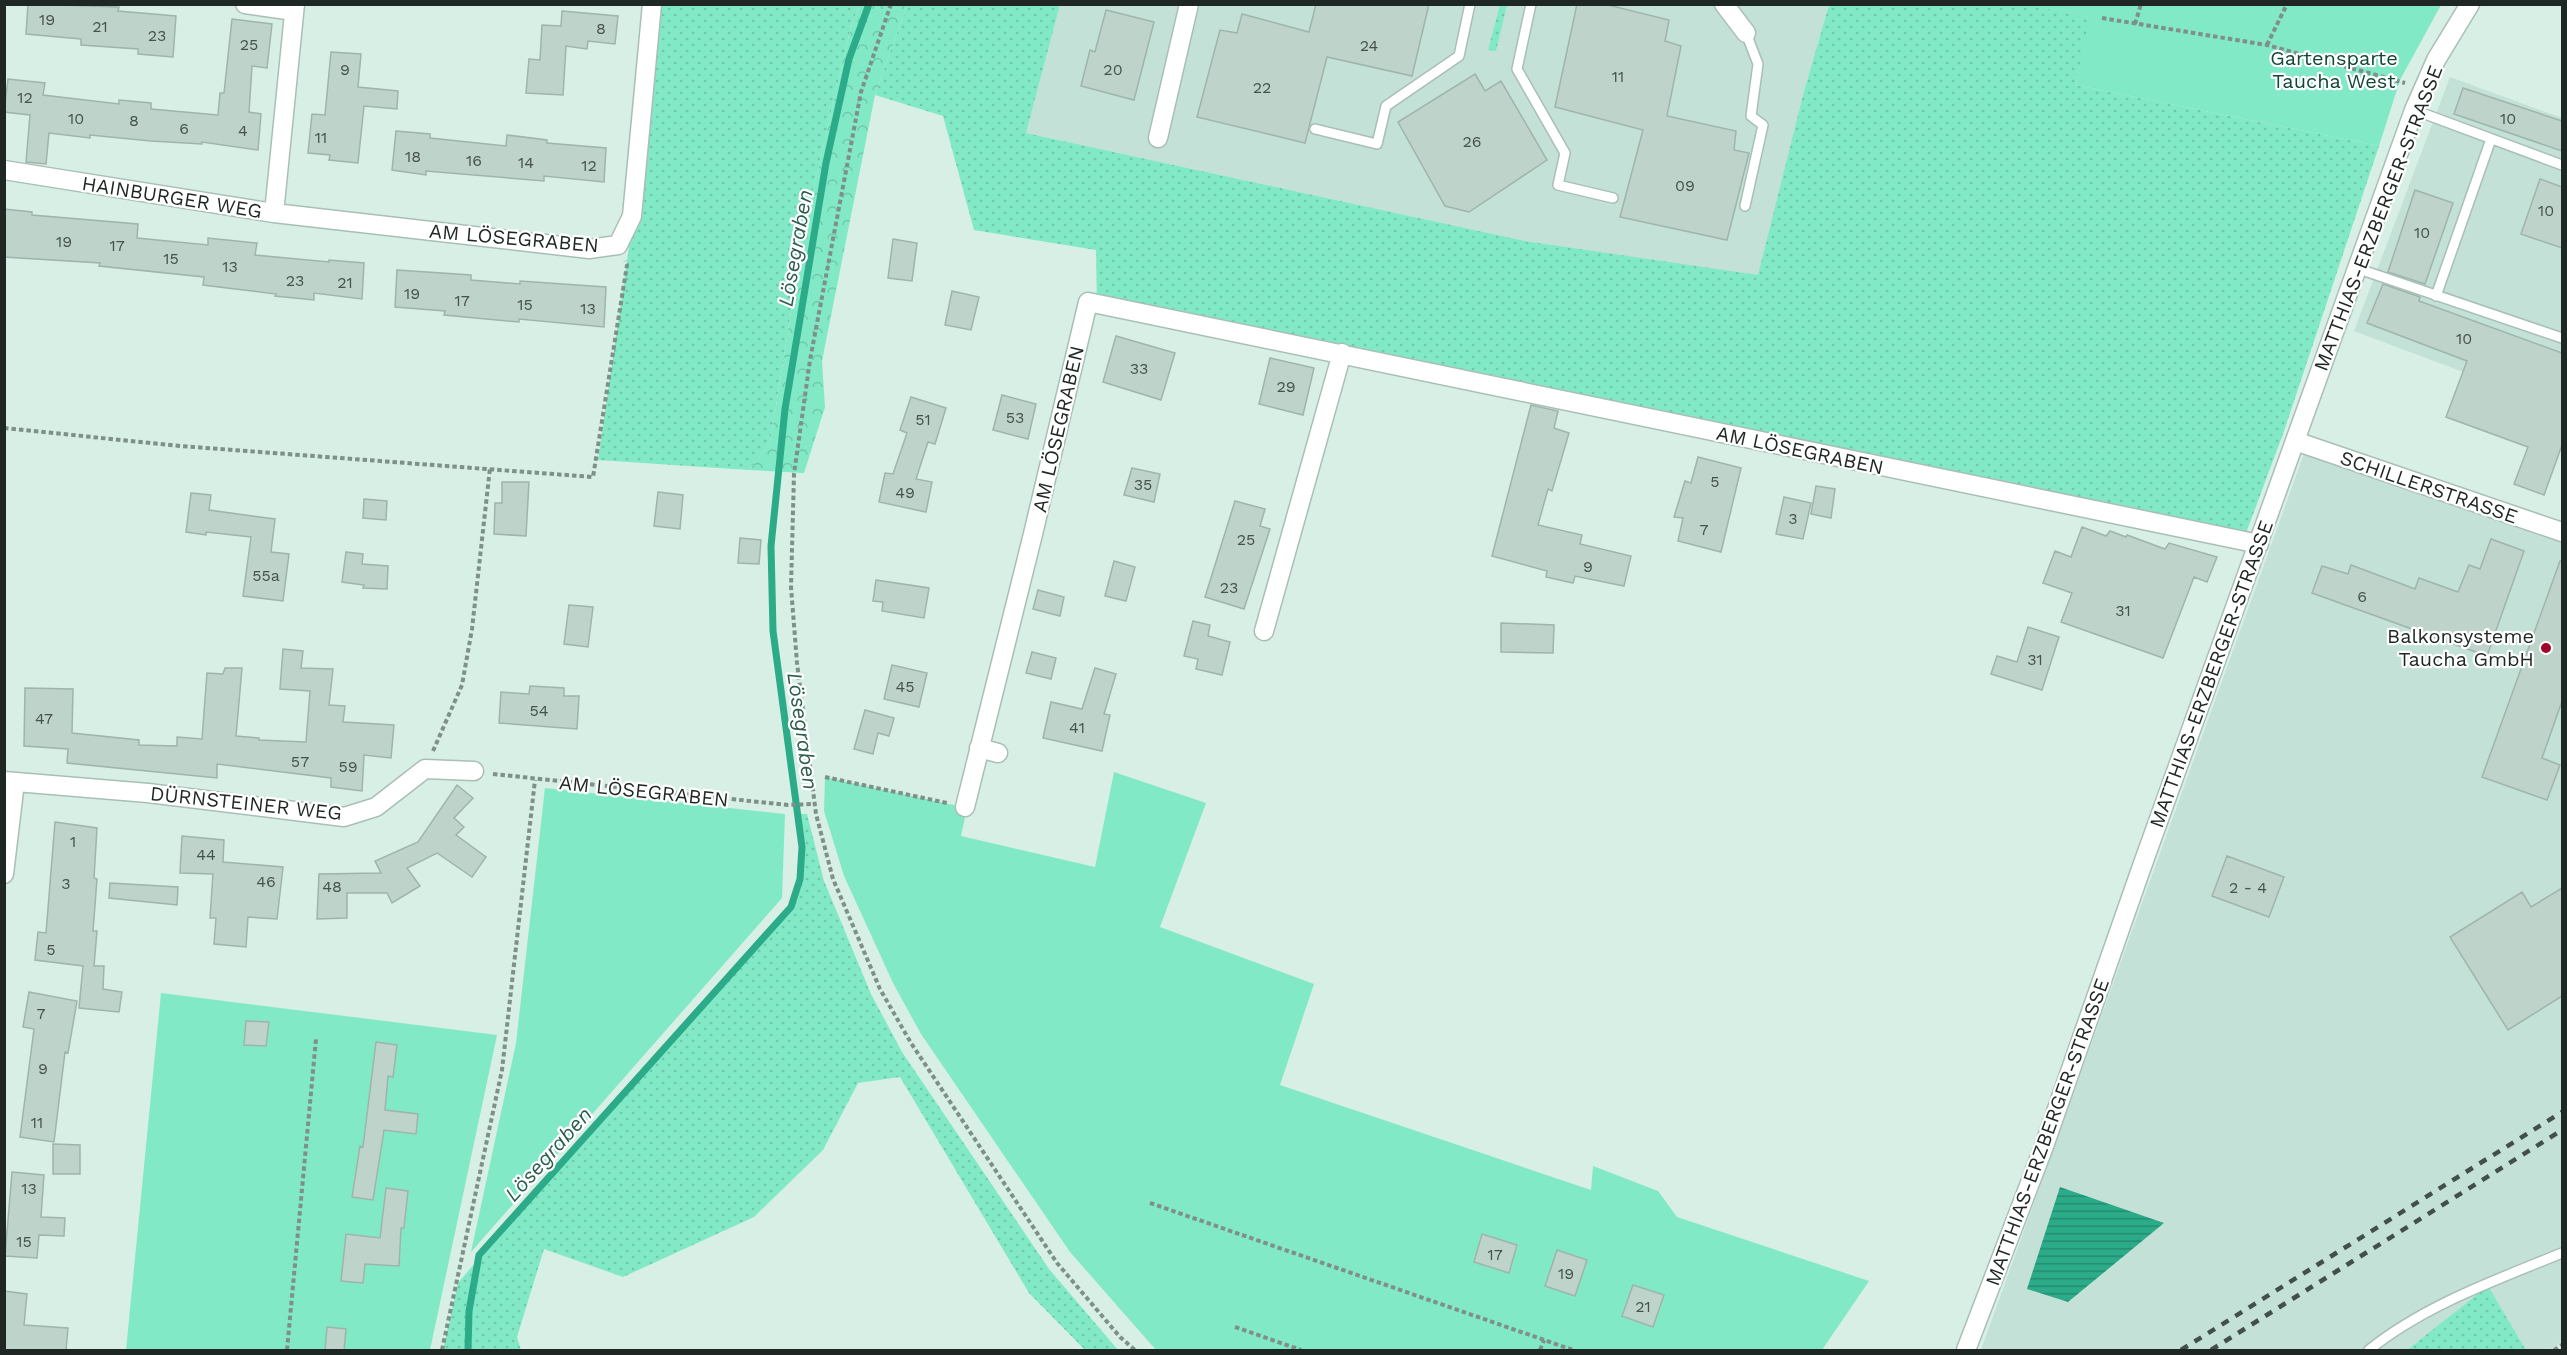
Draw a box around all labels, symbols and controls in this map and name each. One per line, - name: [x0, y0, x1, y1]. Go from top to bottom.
- house number: 19: [39, 10, 55, 29]
- house number: 21: [92, 17, 108, 36]
- house number: 8: [596, 19, 606, 38]
- house number: 23: [148, 26, 166, 45]
- house number: 25: [240, 35, 258, 54]
- house number: 24: [1360, 36, 1379, 55]
- park label: Gartensparte Taucha West: [2270, 46, 2398, 93]
- house number: 9: [340, 60, 350, 79]
- house number: 20: [1103, 60, 1123, 79]
- street label: MATTHIAS-ERZBERGER-STRASSE: [2308, 62, 2448, 374]
- house number: 11: [1612, 67, 1624, 86]
- house number: 22: [1253, 78, 1271, 97]
- house number: 12: [17, 88, 33, 107]
- house number: 10: [68, 109, 84, 128]
- house number: 10: [2500, 109, 2516, 128]
- house number: 8: [129, 111, 139, 130]
- house number: 6: [179, 119, 189, 138]
- house number: 4: [238, 121, 248, 140]
- house number: 11: [315, 128, 327, 147]
- house number: 26: [1462, 132, 1482, 151]
- house number: 18: [405, 147, 421, 166]
- house number: 16: [466, 151, 482, 170]
- house number: 14: [518, 153, 534, 172]
- house number: 12: [581, 156, 597, 175]
- street label: HAINBURGER WEG: [80, 171, 264, 223]
- house number: 09: [1675, 176, 1695, 195]
- water label: Lösegraben: [772, 188, 818, 308]
- house number: 10: [2538, 201, 2554, 220]
- street label: AM LÖSEGRABEN: [428, 219, 600, 257]
- house number: 10: [2414, 223, 2430, 242]
- house number: 19: [56, 232, 72, 251]
- house number: 17: [109, 236, 125, 255]
- house number: 15: [163, 249, 179, 268]
- house number: 13: [222, 257, 238, 276]
- house number: 23: [286, 271, 304, 290]
- house number: 21: [337, 273, 353, 292]
- house number: 19: [404, 284, 420, 303]
- house number: 17: [454, 291, 470, 310]
- house number: 15: [517, 295, 533, 314]
- house number: 13: [580, 299, 596, 318]
- house number: 10: [2456, 329, 2472, 348]
- street label: AM LÖSEGRABEN: [1027, 343, 1089, 515]
- house number: 33: [1130, 359, 1148, 378]
- house number: 29: [1276, 377, 1296, 396]
- house number: 53: [1006, 408, 1024, 427]
- house number: 51: [915, 410, 931, 429]
- street label: AM LÖSEGRABEN: [1714, 421, 1886, 479]
- street label: SCHILLERSTRASSE: [2337, 445, 2521, 529]
- house number: 5: [1710, 472, 1720, 491]
- house number: 35: [1134, 475, 1152, 494]
- house number: 49: [895, 483, 915, 502]
- house number: 3: [1788, 509, 1798, 528]
- street label: MATTHIAS-ERZBERGER-STRASSE: [2144, 517, 2278, 831]
- house number: 7: [1700, 520, 1709, 539]
- house number: 25: [1237, 530, 1255, 549]
- house number: 9: [1583, 557, 1593, 576]
- house number: 55a: [252, 566, 280, 585]
- house number: 23: [1220, 578, 1238, 597]
- house number: 6: [2357, 587, 2367, 606]
- house number: 31: [2115, 601, 2131, 620]
- place label: Balkonsysteme Taucha GmbH: [2387, 624, 2534, 671]
- marker: Balkonsysteme Taucha GmbH: [2539, 641, 2553, 655]
- house number: 31: [2027, 650, 2043, 669]
- water label: Lösegraben: [782, 671, 824, 791]
- house number: 45: [895, 677, 915, 696]
- house number: 54: [529, 701, 549, 720]
- house number: 47: [35, 709, 53, 728]
- house number: 41: [1069, 718, 1085, 737]
- house number: 57: [291, 752, 309, 771]
- house number: 59: [338, 757, 358, 776]
- street label: AM LÖSEGRABEN: [558, 770, 730, 812]
- street label: DÜRNSTEINER WEG: [149, 781, 343, 825]
- house number: 1: [70, 832, 76, 851]
- house number: 44: [196, 845, 216, 864]
- house number: 46: [256, 872, 276, 891]
- house number: 3: [61, 874, 71, 893]
- house number: 48: [322, 877, 342, 896]
- house number: 2 - 4: [2229, 878, 2267, 897]
- house number: 5: [46, 940, 56, 959]
- street label: MATTHIAS-ERZBERGER-STRASSE: [1980, 975, 2114, 1289]
- house number: 7: [37, 1004, 46, 1023]
- house number: 9: [38, 1059, 48, 1078]
- water label: Lösegraben: [499, 1102, 597, 1206]
- house number: 11: [31, 1113, 43, 1132]
- house number: 13: [21, 1179, 37, 1198]
- house number: 15: [16, 1232, 32, 1251]
- house number: 17: [1487, 1245, 1503, 1264]
- house number: 19: [1558, 1264, 1574, 1283]
- house number: 21: [1635, 1297, 1651, 1316]

